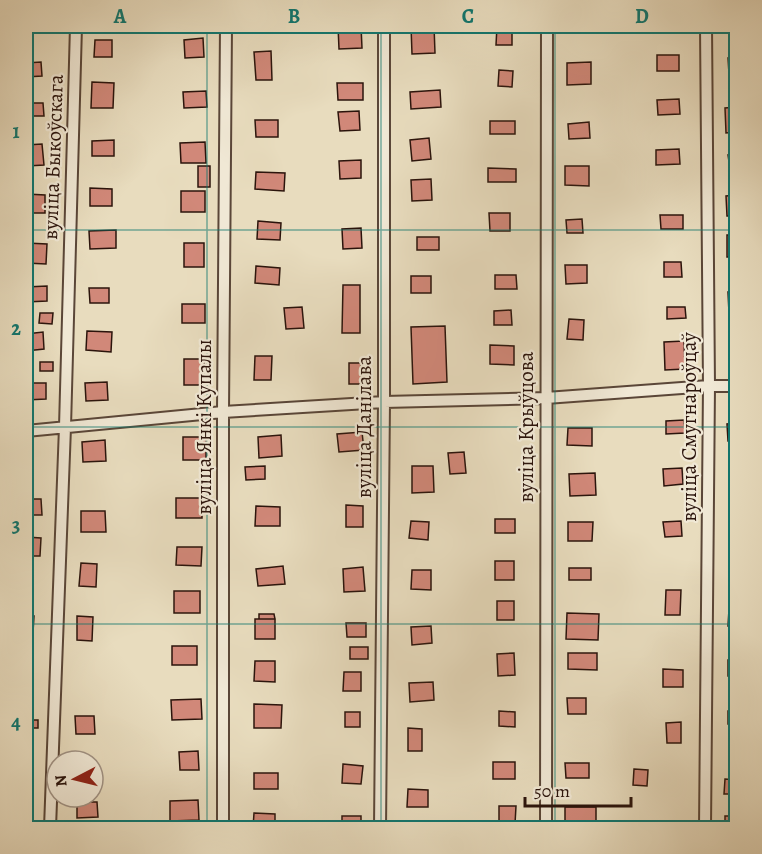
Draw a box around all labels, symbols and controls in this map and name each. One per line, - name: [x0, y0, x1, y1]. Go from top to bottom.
- text: A: [113, 3, 127, 30]
- text: B: [288, 3, 300, 30]
- text: C: [462, 3, 474, 30]
- text: D: [635, 3, 649, 30]
- street label: вуліца Быкоўскага: [36, 73, 70, 240]
- text: 1: [12, 118, 20, 145]
- text: 2: [11, 315, 21, 342]
- street label: вуліца Смугнароўцаў: [675, 332, 703, 522]
- street label: вуліца Янкі Купалы: [190, 339, 218, 515]
- street label: вуліца Крыўцова: [512, 351, 540, 502]
- street label: вуліца Данілава: [350, 355, 378, 498]
- text: 3: [12, 512, 20, 539]
- text: 4: [11, 709, 21, 736]
- north arrow: [45, 749, 105, 809]
- scale bar: [525, 770, 632, 808]
- text: N: [49, 773, 73, 788]
- text: 50 m: [534, 779, 570, 803]

